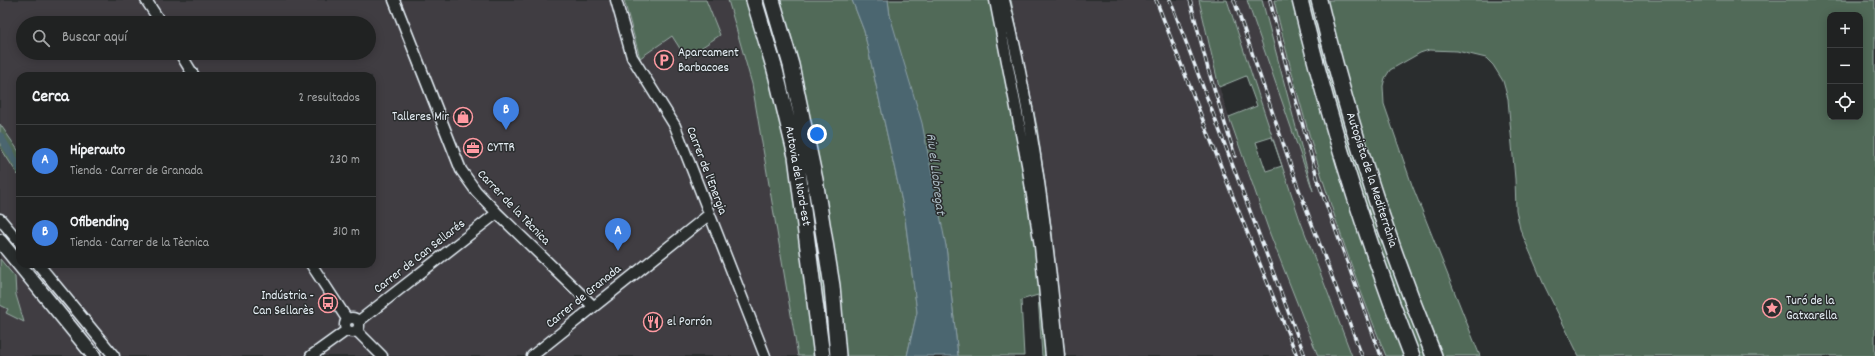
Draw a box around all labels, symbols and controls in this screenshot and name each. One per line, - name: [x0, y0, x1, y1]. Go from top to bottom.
- map controls: [1827, 12, 1863, 120]
- button: +: [1827, 12, 1863, 48]
- search box: [16, 16, 376, 60]
- icon: search: [30, 27, 52, 49]
- text: Buscar aquí: [62, 27, 127, 49]
- place label: Aparcament Barbacoes: [678, 44, 739, 78]
- button: −: [1827, 48, 1863, 84]
- parking icon: Aparcament Barbacoes: [653, 49, 675, 71]
- button: locate: [1827, 84, 1863, 120]
- text: Cerca: [32, 86, 69, 110]
- text: 2 resultados: [298, 89, 360, 108]
- pin: B: [493, 97, 519, 130]
- shop icon: Talleres Mir: [452, 106, 474, 128]
- place label: Talleres Mir: [392, 108, 449, 127]
- street label: Autopista de la Mediterrània: [1340, 110, 1402, 251]
- street label: Carrer de l'Energia: [681, 124, 732, 219]
- street label: Autovia del Nord-est: [779, 124, 815, 228]
- your location: [807, 124, 827, 144]
- water label: Riu el Llobregat: [920, 132, 950, 218]
- office icon: CYTTR: [462, 137, 484, 159]
- place label: CYTTR: [487, 139, 515, 158]
- text: Hiperauto: [70, 140, 125, 162]
- text: A: [41, 151, 49, 170]
- text: 230 m: [330, 151, 360, 170]
- text: Tienda · Carrer de Granada: [70, 162, 203, 181]
- street label: Carrer de la Tècnica: [472, 166, 555, 251]
- text: Ofibending: [70, 212, 129, 234]
- street label: Carrer de Can Sellarés: [370, 215, 470, 299]
- pin: A: [605, 218, 631, 251]
- text: B: [42, 223, 48, 242]
- text: 310 m: [332, 223, 360, 242]
- text: Tienda · Carrer de la Tècnica: [70, 234, 209, 253]
- street label: Carrer de Granada: [542, 260, 627, 333]
- place label: Indústria - Can Sellarès: [253, 287, 314, 321]
- bus stop icon: Indústria - Can Sellarès: [317, 292, 339, 314]
- place label: Turó de la Gatxarella: [1786, 292, 1838, 326]
- place icon: Turó de la Gatxarella: [1761, 297, 1783, 319]
- restaurant icon: el Porrón: [642, 311, 664, 333]
- place label: el Porrón: [667, 313, 712, 332]

